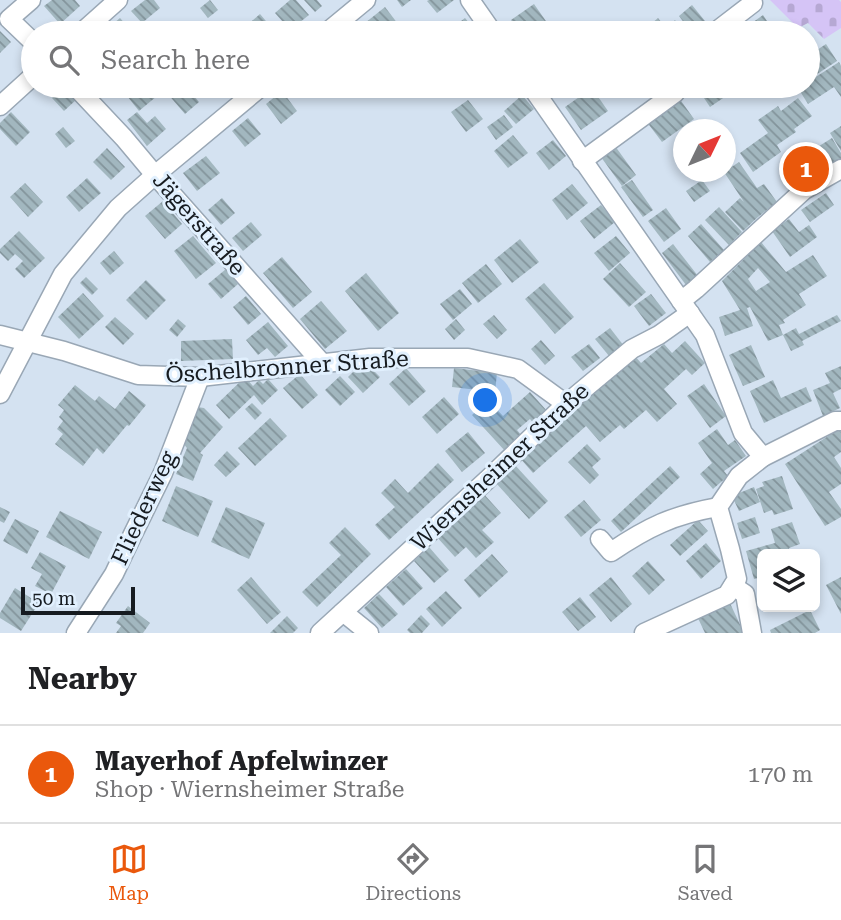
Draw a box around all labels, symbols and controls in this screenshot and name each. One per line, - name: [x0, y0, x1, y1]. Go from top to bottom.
- search box: [21, 21, 820, 98]
- icon: search: [45, 41, 83, 79]
- text: Search here: [101, 45, 250, 75]
- north arrow: [673, 119, 736, 182]
- pin: 1: [783, 143, 829, 195]
- street label: Jägerstraße: [147, 167, 251, 281]
- street label: Öschelbronner Straße: [165, 345, 409, 389]
- street label: Wiernsheimer Straße: [405, 377, 595, 557]
- your location: [468, 383, 502, 417]
- street label: Fliederweg: [106, 447, 182, 569]
- map controls: [757, 549, 820, 612]
- button: layers: [757, 549, 820, 612]
- scale bar: [21, 584, 135, 616]
- text: 50 m: [32, 587, 75, 610]
- text: Nearby: [28, 661, 137, 696]
- text: Mayerhof Apfelwinzer: [95, 746, 388, 776]
- text: 1: [45, 761, 57, 788]
- text: 170 m: [748, 761, 813, 788]
- text: Shop · Wiernsheimer Straße: [95, 776, 404, 803]
- tab: Map: [108, 840, 149, 905]
- tab: Directions: [365, 840, 461, 905]
- tab: Saved: [678, 840, 733, 905]

